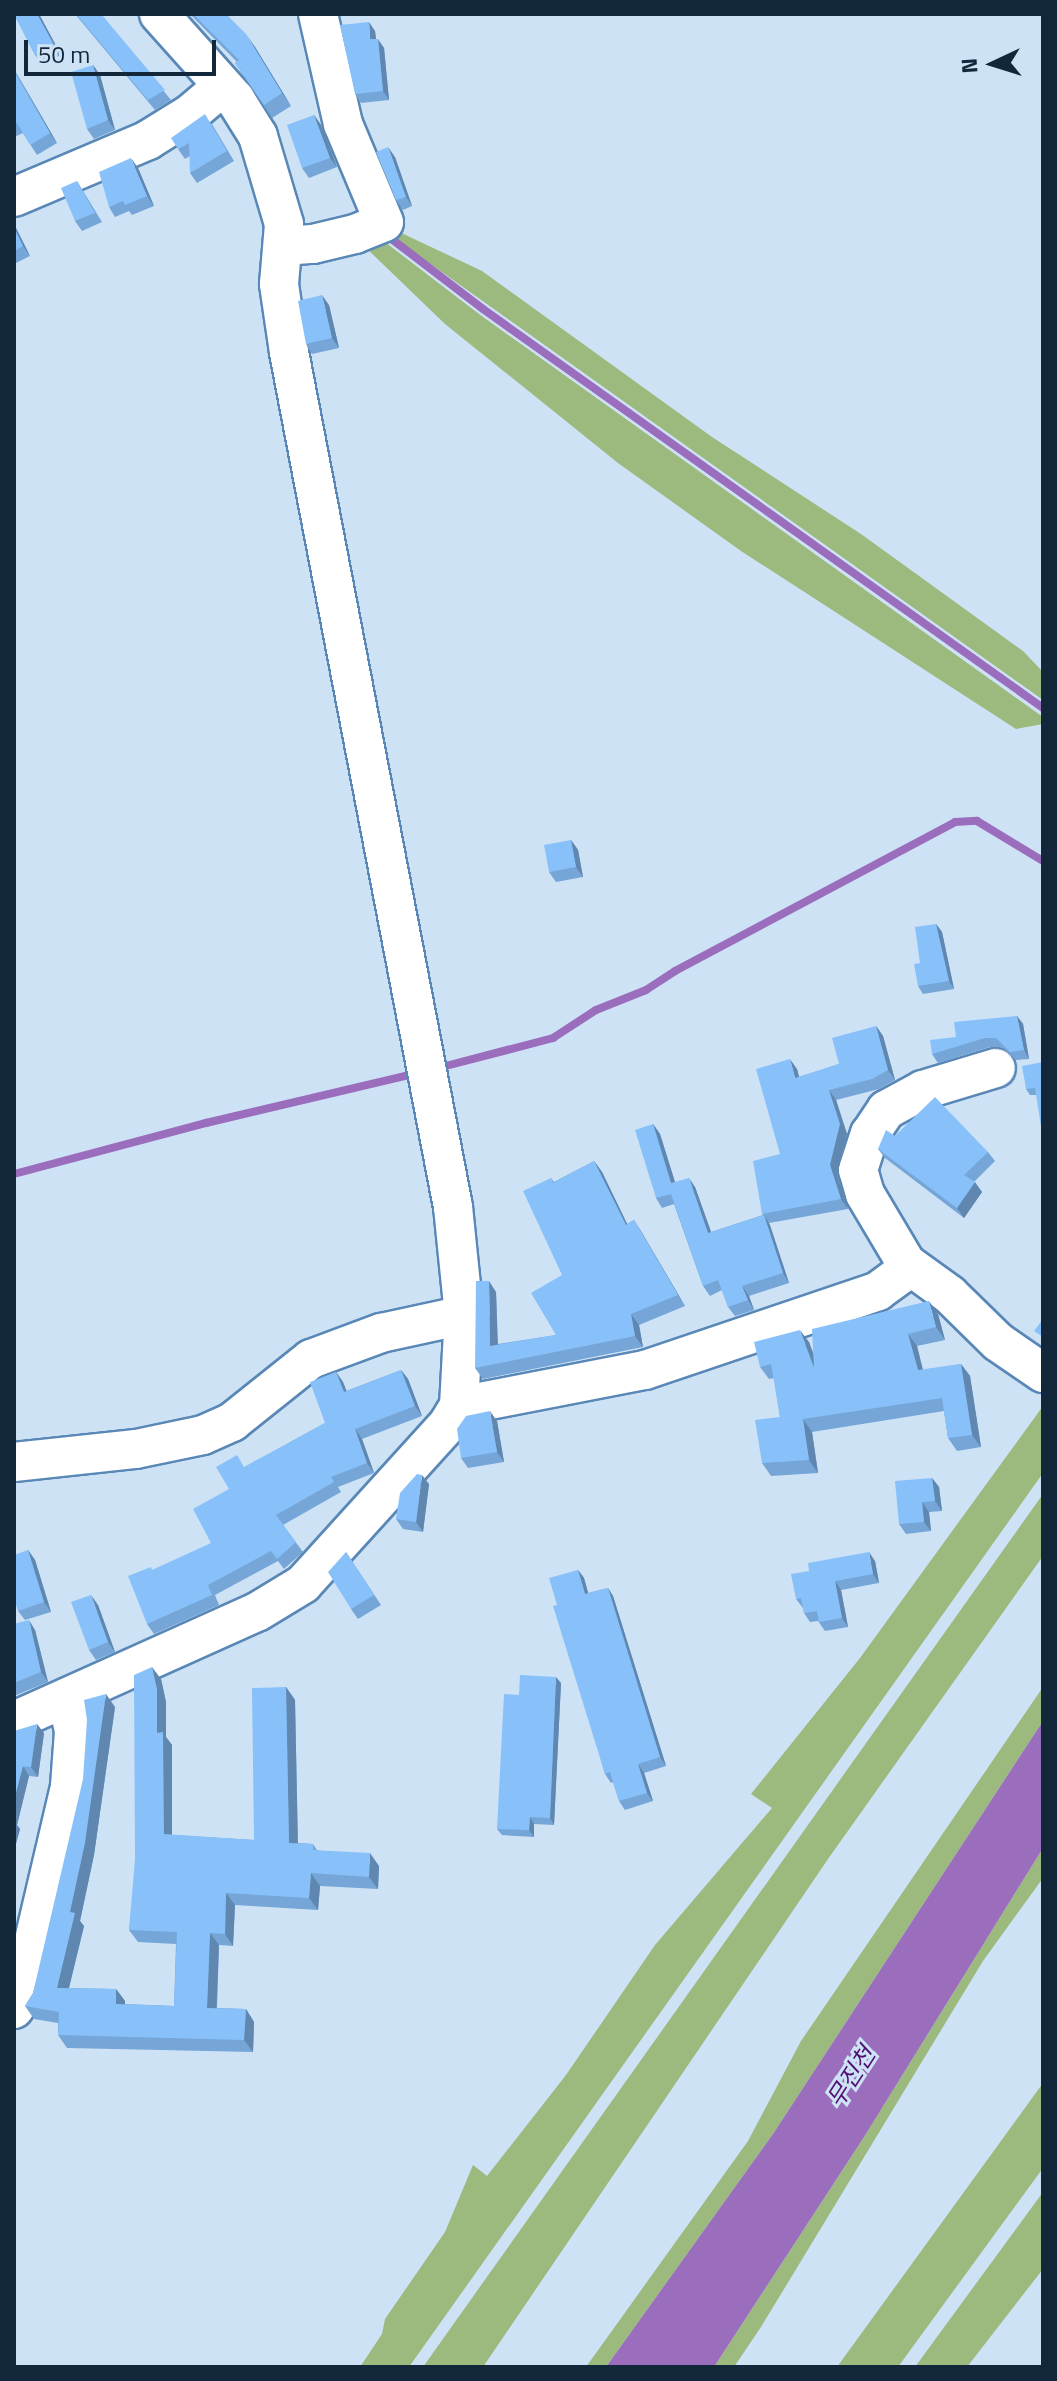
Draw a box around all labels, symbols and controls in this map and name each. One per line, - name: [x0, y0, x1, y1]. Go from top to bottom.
- scale bar: [28, 24, 220, 74]
- north arrow: [953, 24, 1033, 104]
- text: 50 m: [38, 36, 90, 72]
- text: N: [952, 57, 987, 74]
- water label: 무진천: [821, 2041, 881, 2113]

